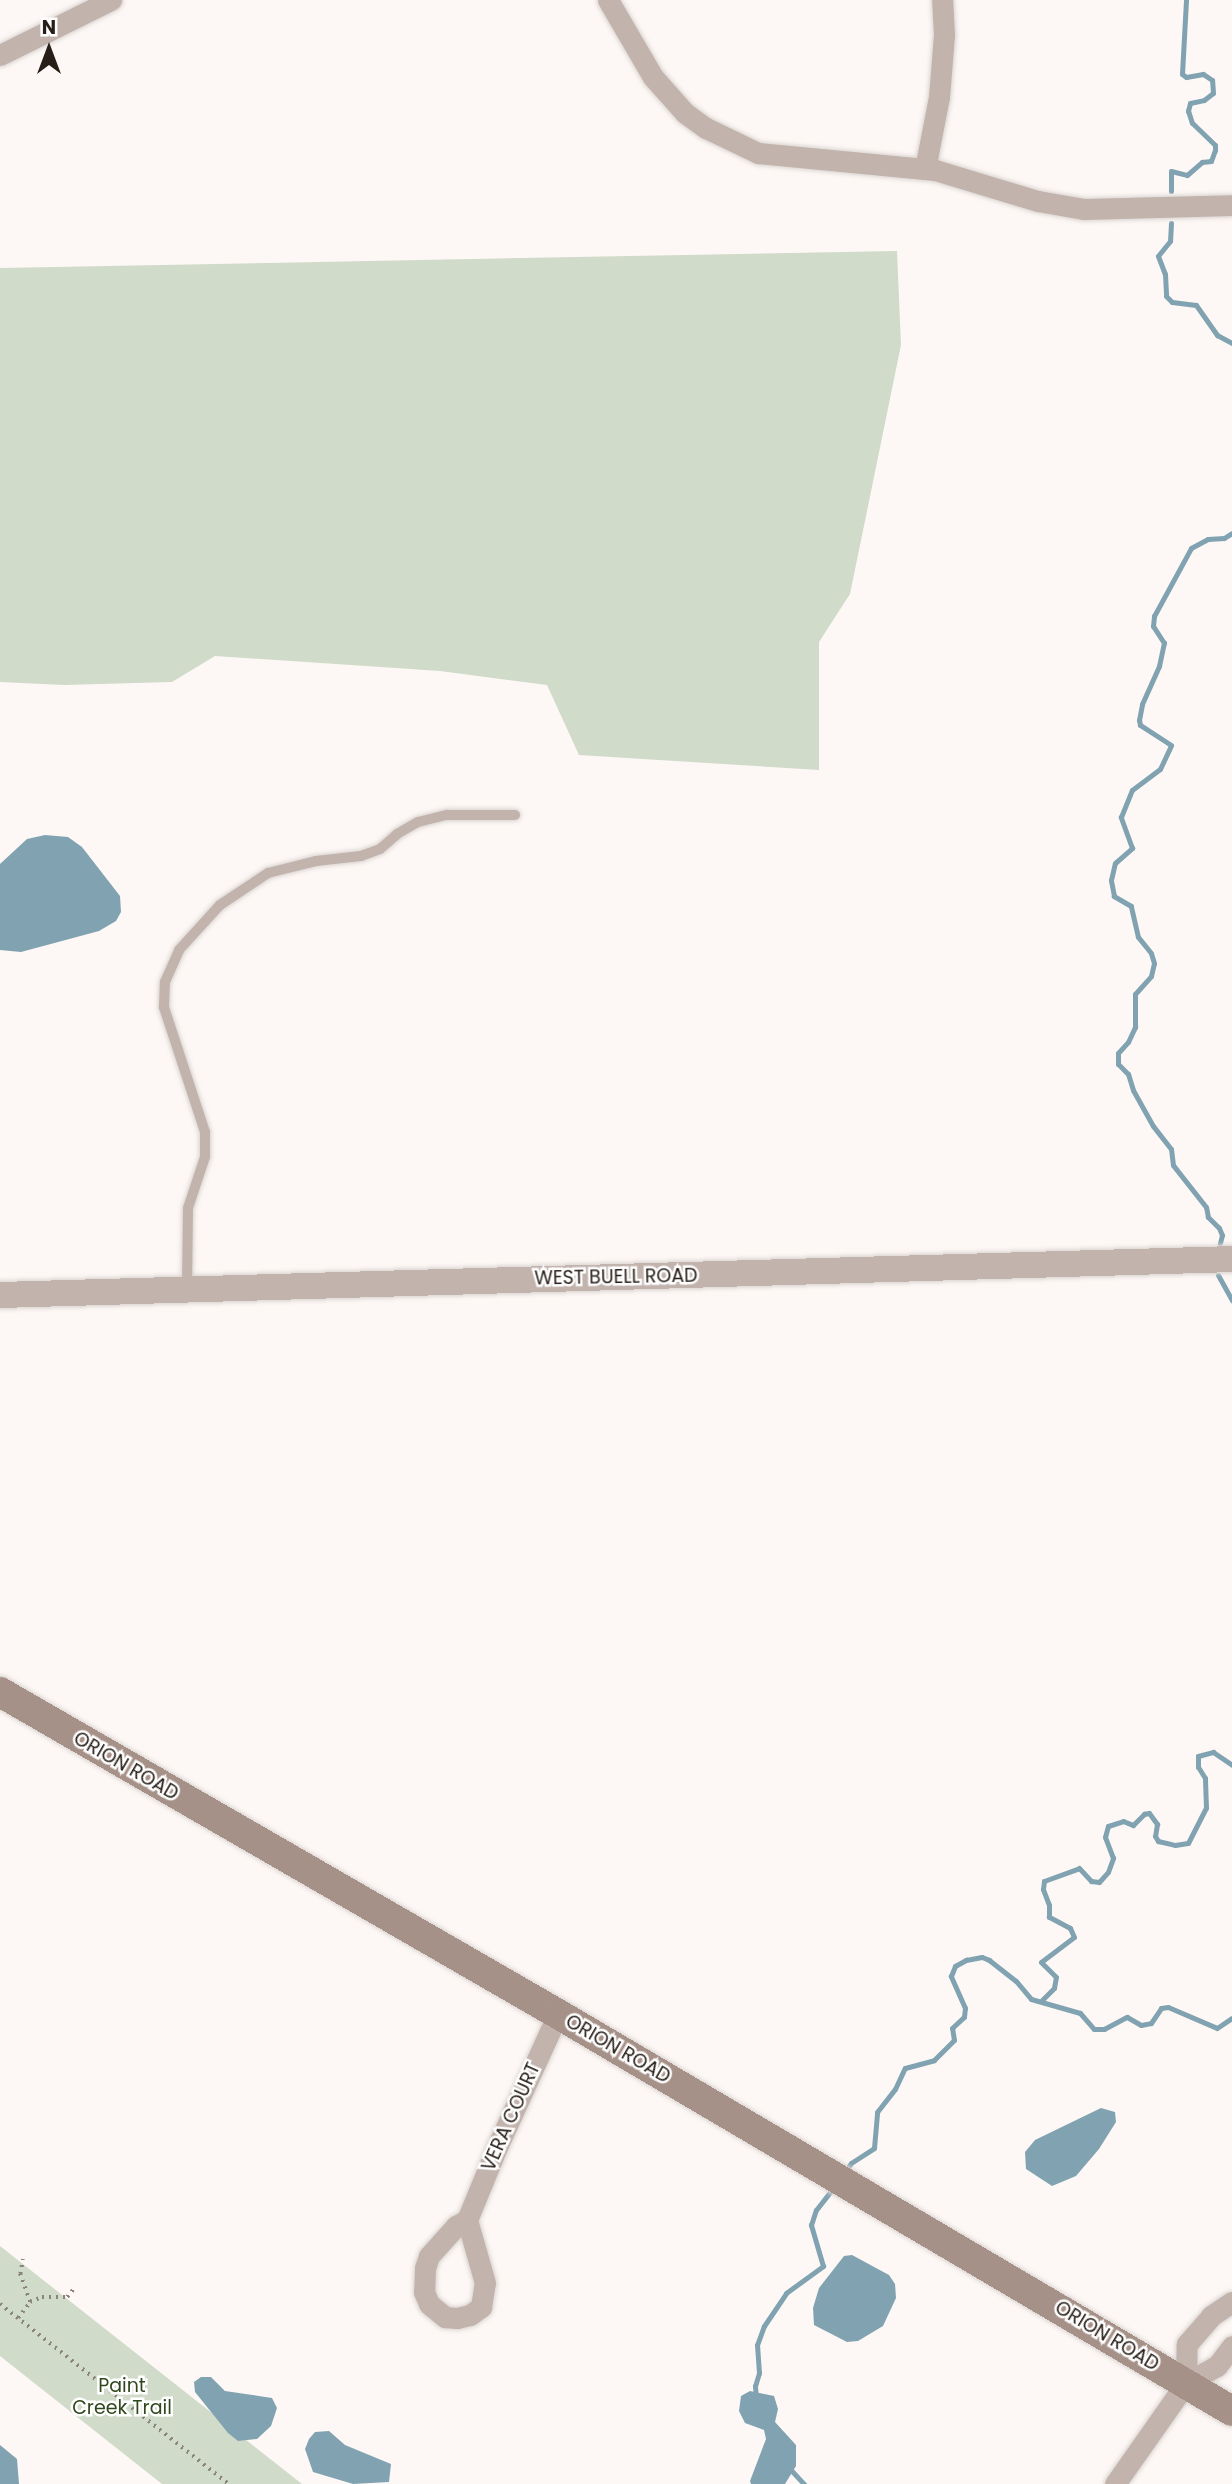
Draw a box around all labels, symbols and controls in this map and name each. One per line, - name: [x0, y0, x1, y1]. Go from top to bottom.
- north arrow: [14, 14, 84, 84]
- text: N: [42, 14, 56, 41]
- street label: WEST BUELL ROAD: [534, 1264, 698, 1290]
- street label: ORION ROAD: [70, 1727, 182, 1805]
- street label: ORION ROAD: [562, 2010, 674, 2088]
- street label: VERA COURT: [477, 2059, 545, 2175]
- street label: ORION ROAD: [1051, 2296, 1163, 2376]
- park label: Paint Creek Trail: [72, 2375, 172, 2419]

